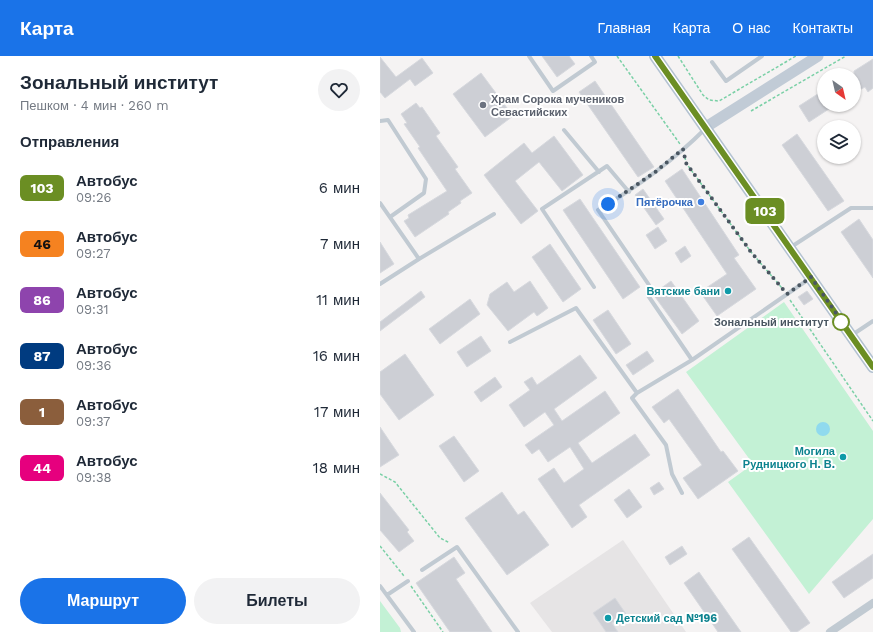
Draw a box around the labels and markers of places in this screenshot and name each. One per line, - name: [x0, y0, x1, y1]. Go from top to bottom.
- place label: Храм Сорока мучеников Севастийских: [491, 93, 624, 119]
- marker: Храм Сорока мучеников Севастийских: [478, 100, 488, 110]
- place label: Пятёрочка: [636, 196, 694, 209]
- marker: Пятёрочка: [696, 197, 706, 207]
- place label: Вятские бани: [646, 285, 720, 298]
- marker: Вятские бани: [723, 286, 733, 296]
- marker: Зональный институт: [832, 313, 850, 331]
- place label: Зональный институт: [714, 316, 830, 329]
- place label: Могила Рудницкого Н. В.: [743, 445, 836, 471]
- marker: Могила Рудницкого Н. В.: [838, 452, 848, 462]
- place label: Детский сад №196: [616, 612, 717, 625]
- marker: Детский сад №196: [603, 613, 613, 623]

